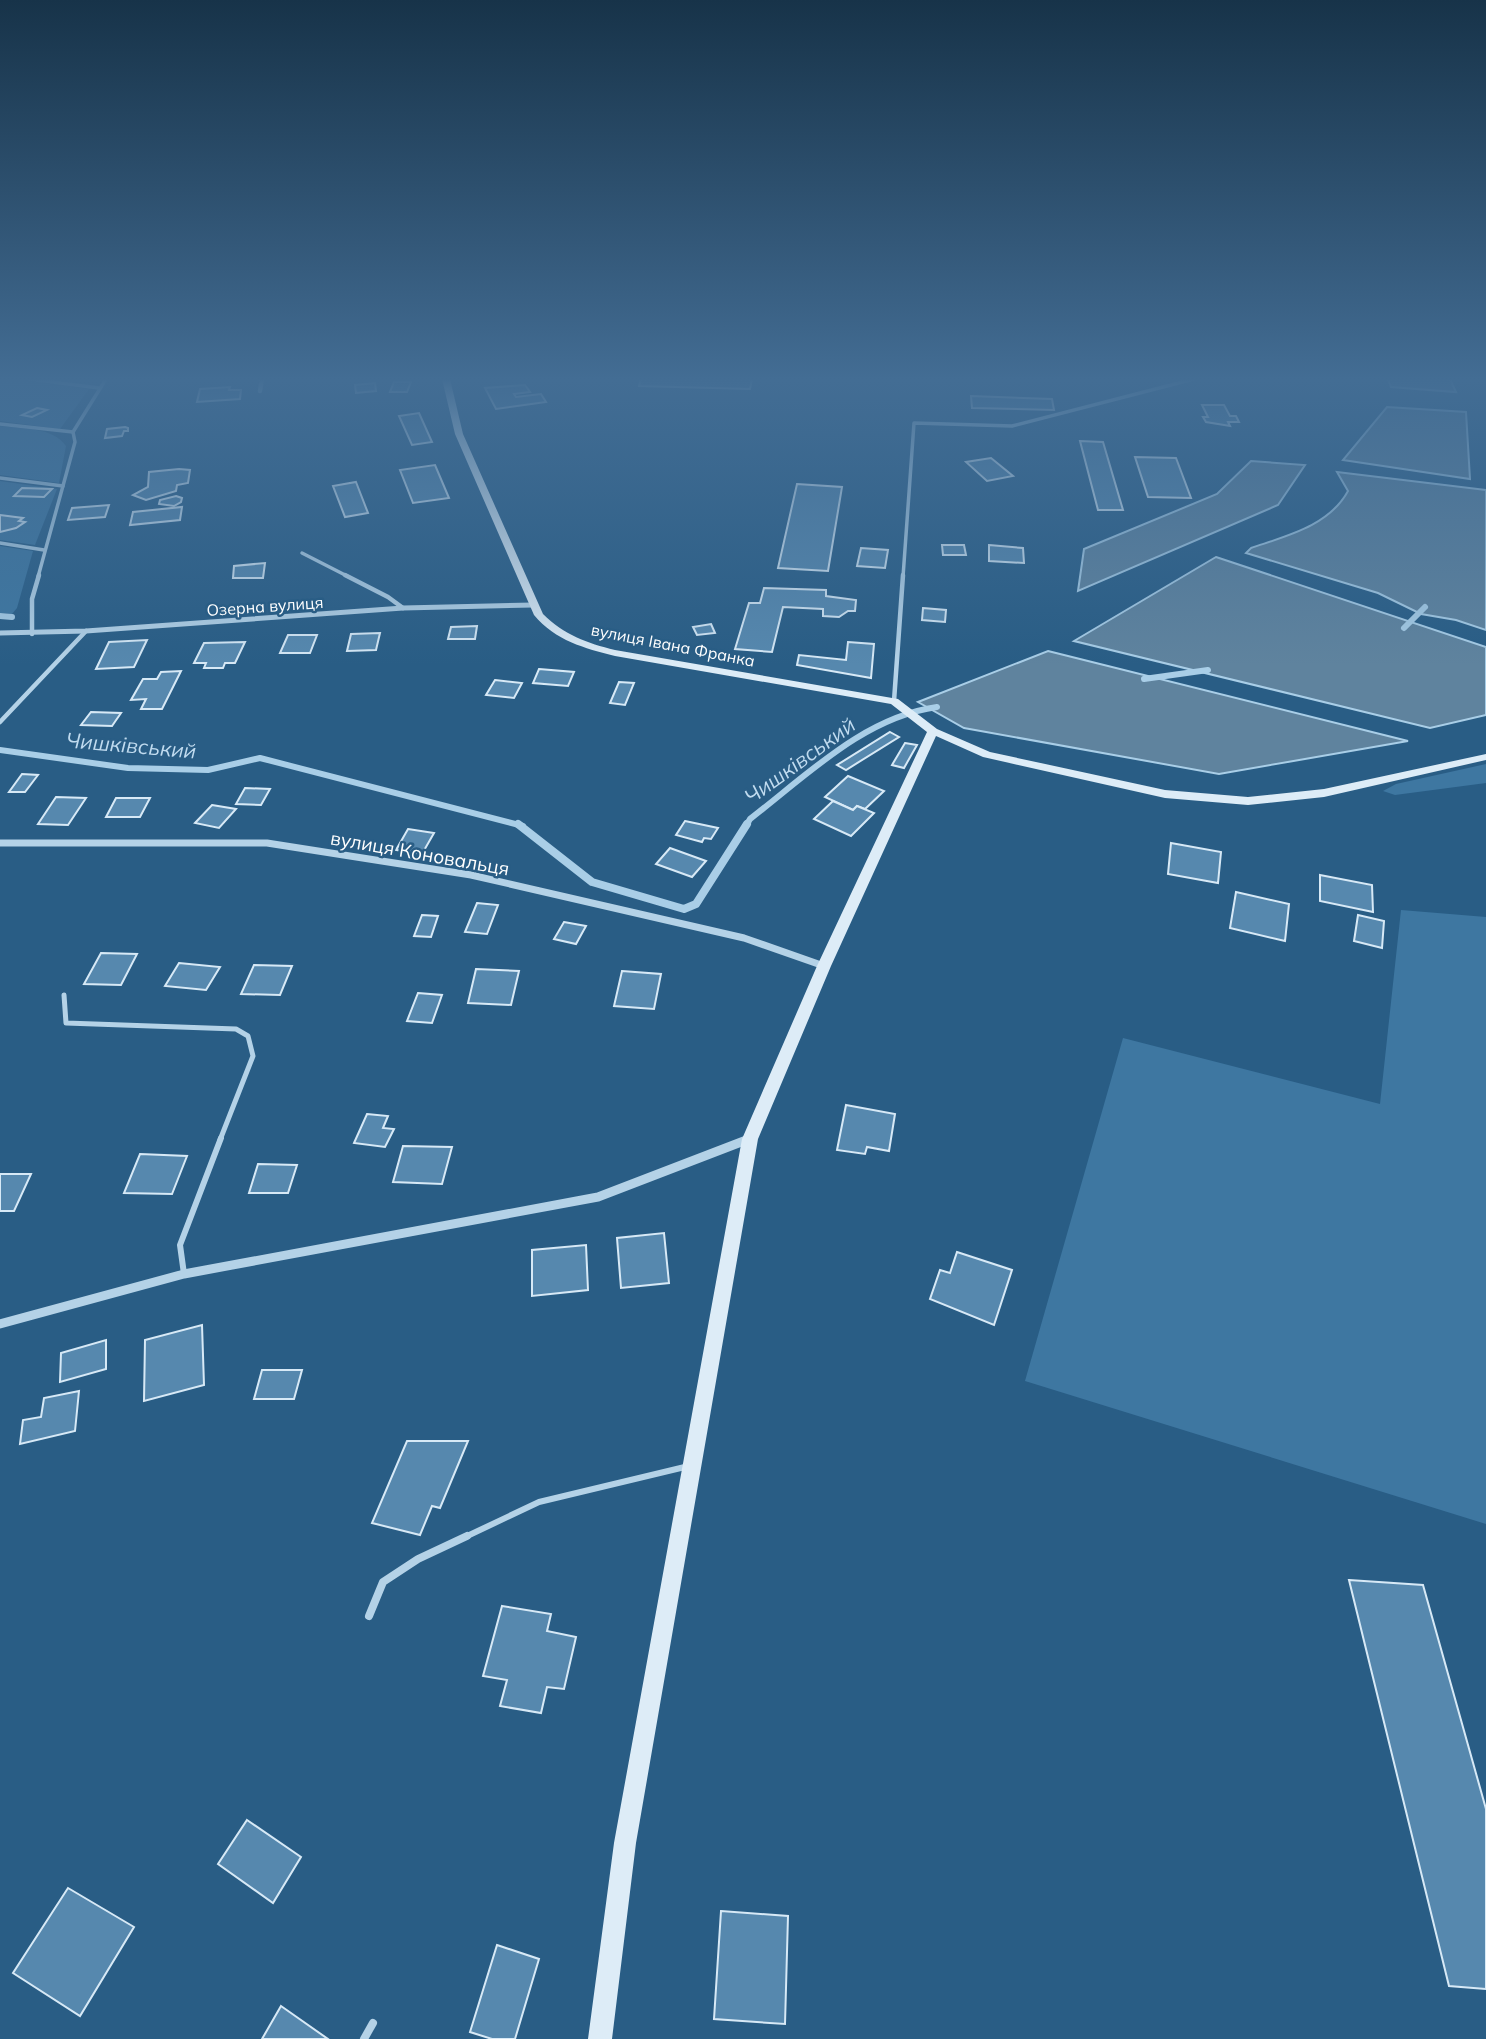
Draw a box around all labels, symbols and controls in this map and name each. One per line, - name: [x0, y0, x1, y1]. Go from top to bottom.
- street label: Озерна вулиця: [206, 592, 324, 620]
- street label: вулиця Івана Франка: [589, 619, 757, 671]
- water label: Чишківський: [739, 711, 860, 809]
- water label: Чишківський: [65, 726, 197, 764]
- street label: вулиця Коновальця: [329, 825, 511, 881]

